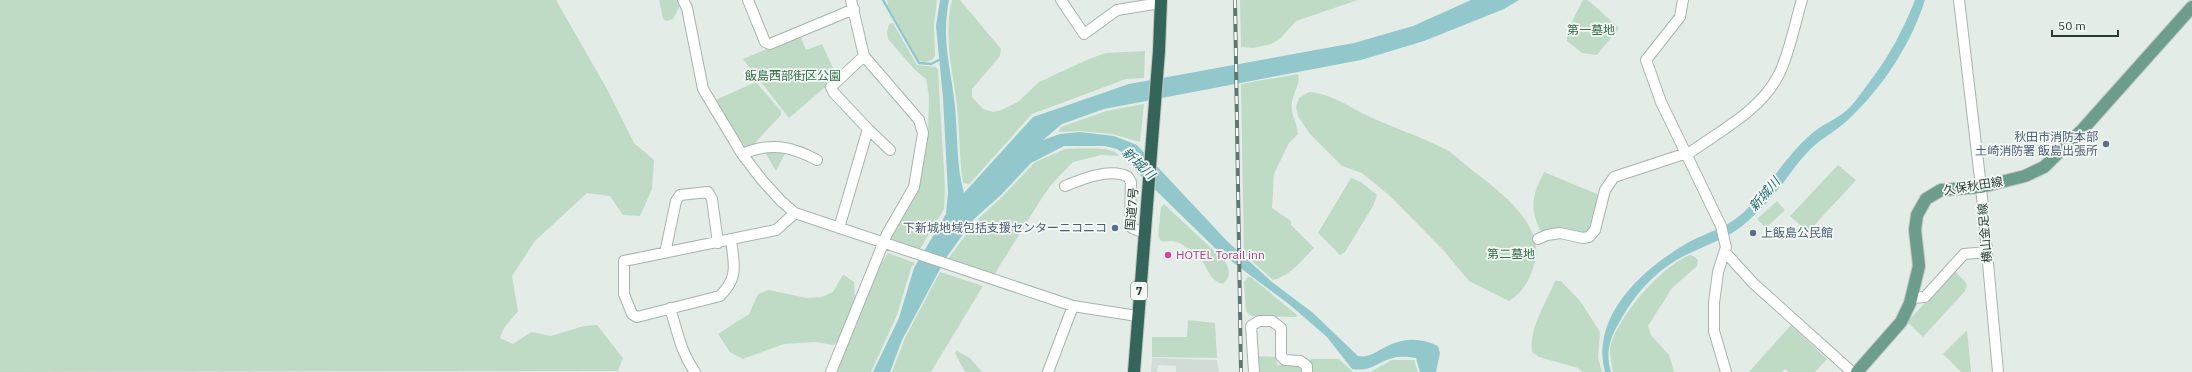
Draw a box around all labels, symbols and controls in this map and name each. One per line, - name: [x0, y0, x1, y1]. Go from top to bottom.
- scale bar: [2052, 12, 2118, 38]
- text: 50 m: [2058, 18, 2086, 33]
- park label: 第一墓地: [1567, 22, 1615, 37]
- park label: 飯島西部街区公園: [745, 68, 841, 83]
- place label: 秋田市消防本部 土崎消防署 飯島出張所: [1975, 129, 2098, 158]
- marker: 秋田市消防本部 土崎消防署 飯島出張所: [2101, 139, 2111, 149]
- water label: 新城川: [1119, 144, 1160, 184]
- water label: 新城川: [1745, 173, 1785, 215]
- street label: 久保秋田線: [1942, 173, 2004, 198]
- street label: 国道7号: [1122, 187, 1141, 231]
- street label: 横山金足線: [1974, 202, 1995, 264]
- place label: 下新城地域包括支援センターニコニコ: [903, 220, 1107, 235]
- marker: 下新城地域包括支援センターニコニコ: [1110, 223, 1120, 233]
- place label: 上飯島公民館: [1761, 225, 1833, 240]
- marker: 上飯島公民館: [1748, 228, 1758, 238]
- park label: 第二墓地: [1487, 246, 1535, 261]
- place label: HOTEL Torail inn: [1176, 247, 1265, 262]
- marker: HOTEL Torail inn: [1163, 250, 1173, 260]
- road number: 7: [1131, 282, 1147, 300]

